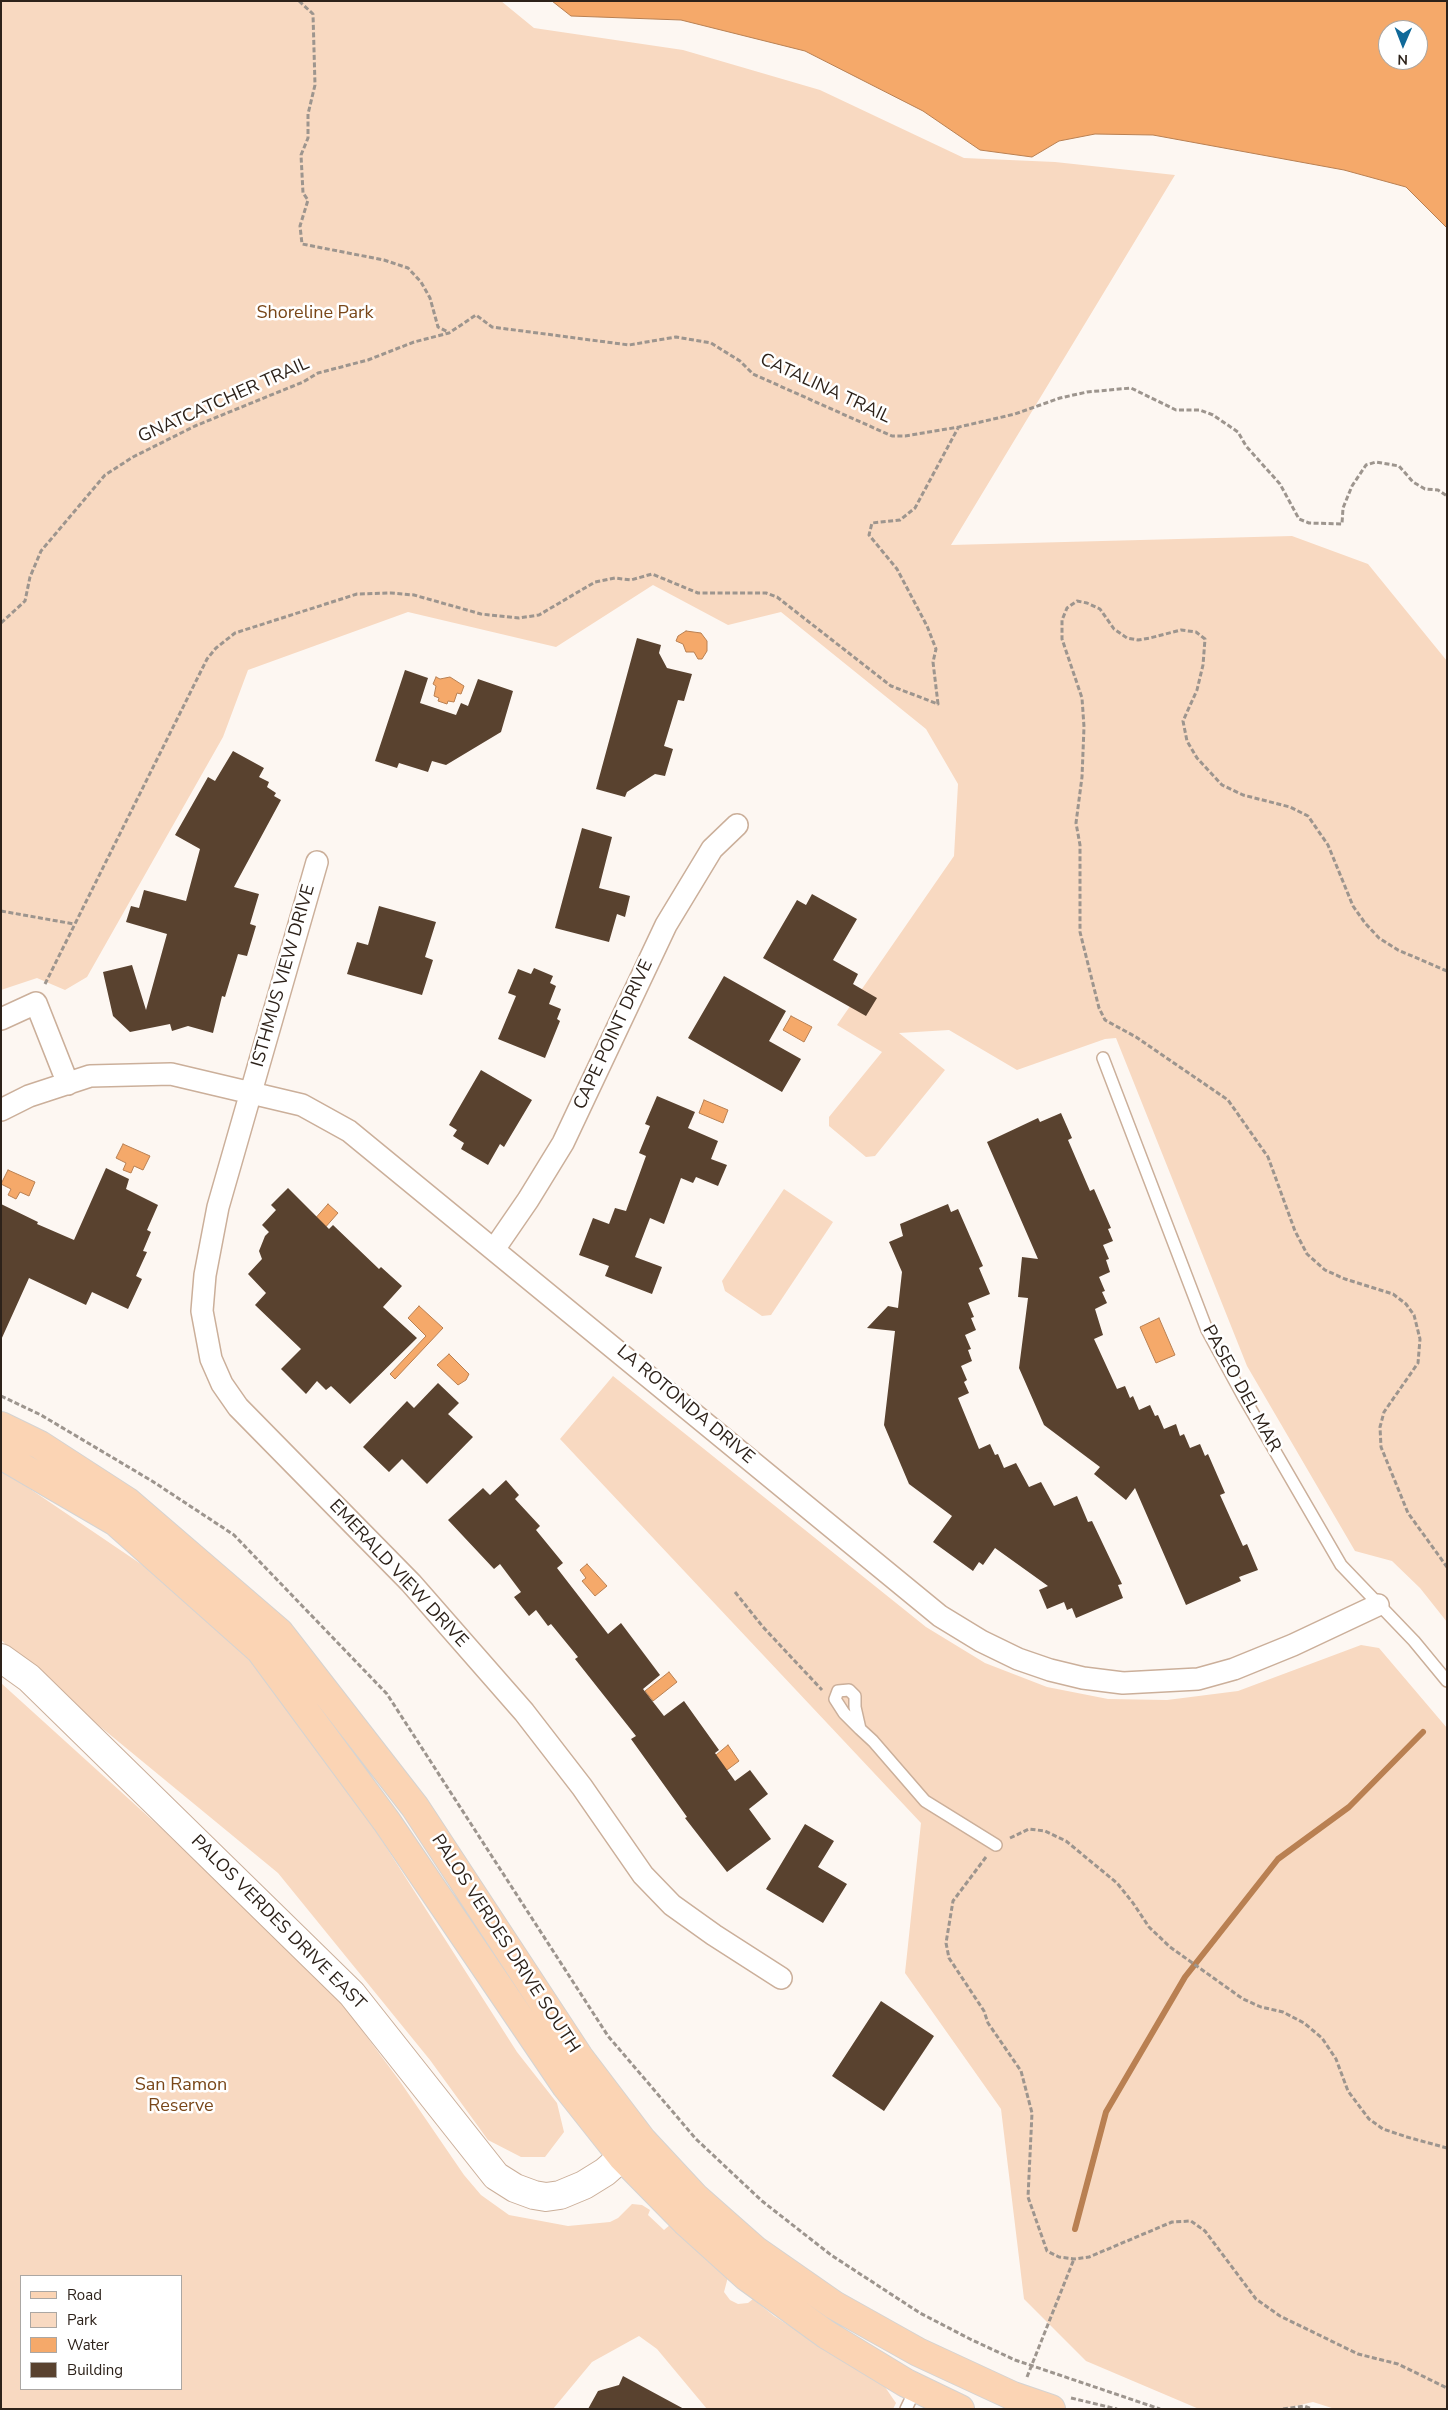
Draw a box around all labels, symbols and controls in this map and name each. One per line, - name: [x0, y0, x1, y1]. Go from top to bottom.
- north arrow: [1378, 20, 1428, 70]
- text: N: [1397, 50, 1408, 69]
- park label: Shoreline Park: [256, 303, 374, 325]
- street label: CATALINA TRAIL: [756, 349, 894, 429]
- street label: GNATCATCHER TRAIL: [135, 354, 313, 448]
- street label: ISTHMUS VIEW DRIVE: [248, 882, 320, 1070]
- street label: CAPE POINT DRIVE: [570, 957, 658, 1113]
- street label: PASEO DEL MAR: [1197, 1322, 1285, 1456]
- street label: LA ROTONDA DRIVE: [612, 1341, 758, 1469]
- street label: EMERALD VIEW DRIVE: [324, 1496, 472, 1652]
- street label: PALOS VERDES DRIVE EAST: [186, 1831, 370, 2015]
- street label: PALOS VERDES DRIVE SOUTH: [426, 1831, 584, 2057]
- park label: San Ramon Reserve: [135, 2075, 227, 2118]
- legend: [20, 2275, 182, 2390]
- text: Road: [67, 2285, 102, 2305]
- text: Park: [67, 2310, 97, 2330]
- text: Water: [67, 2335, 109, 2355]
- text: Building: [67, 2360, 123, 2380]

